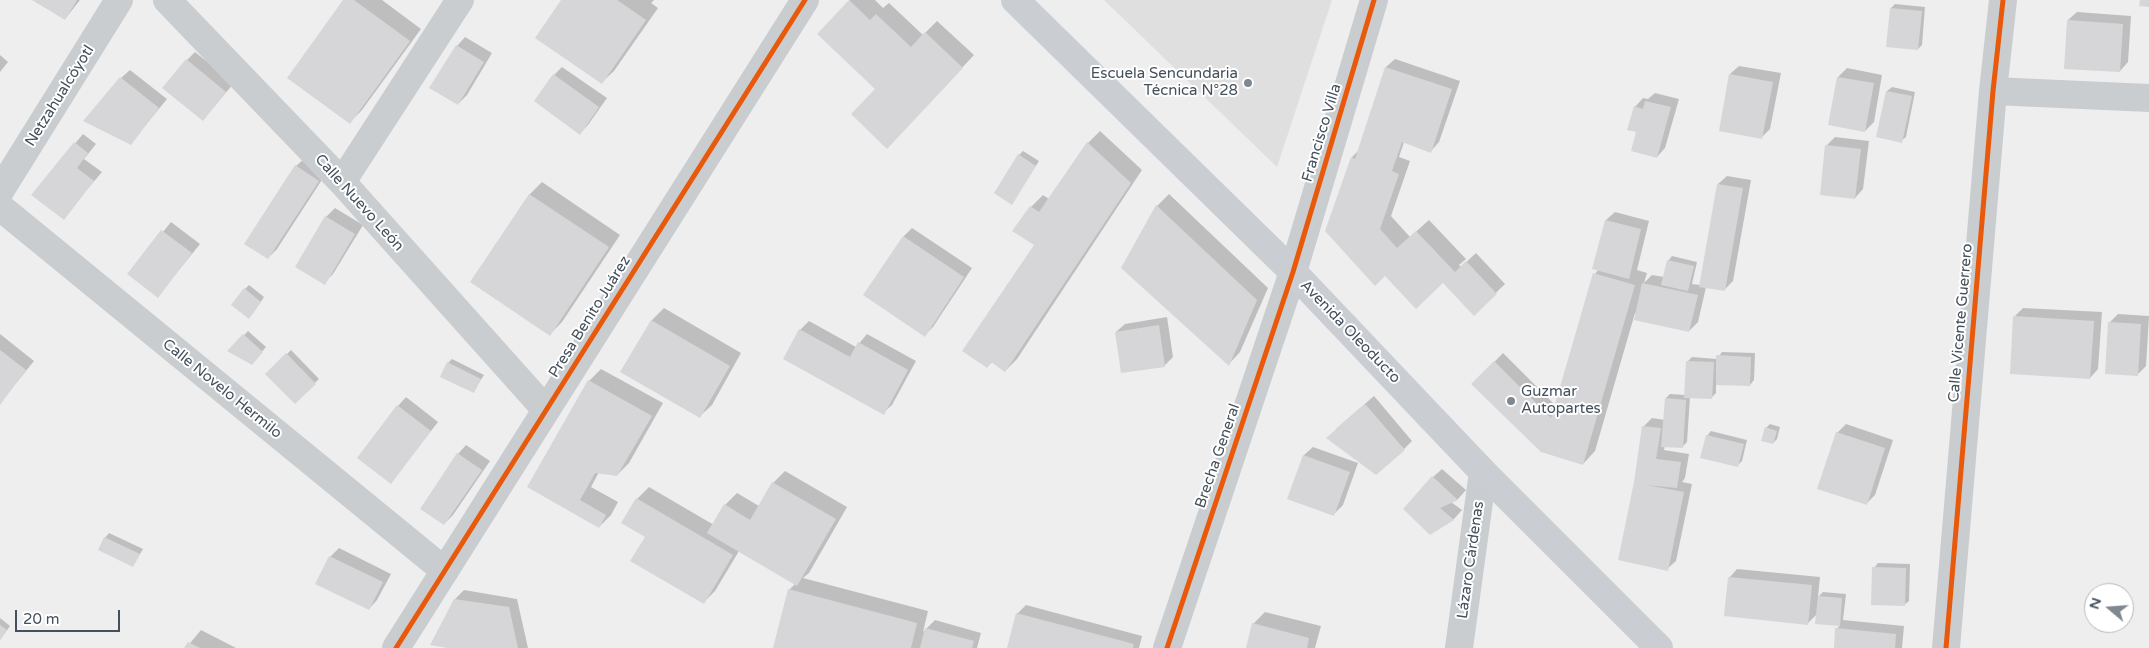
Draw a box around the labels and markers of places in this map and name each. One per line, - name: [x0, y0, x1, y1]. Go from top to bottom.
- place label: Escuela Sencundaria Técnica N°28: [1091, 65, 1238, 100]
- marker: Escuela Sencundaria Técnica N°28: [1242, 77, 1254, 89]
- place label: Guzmar Autopartes: [1521, 383, 1601, 418]
- marker: Guzmar Autopartes: [1505, 395, 1517, 407]

